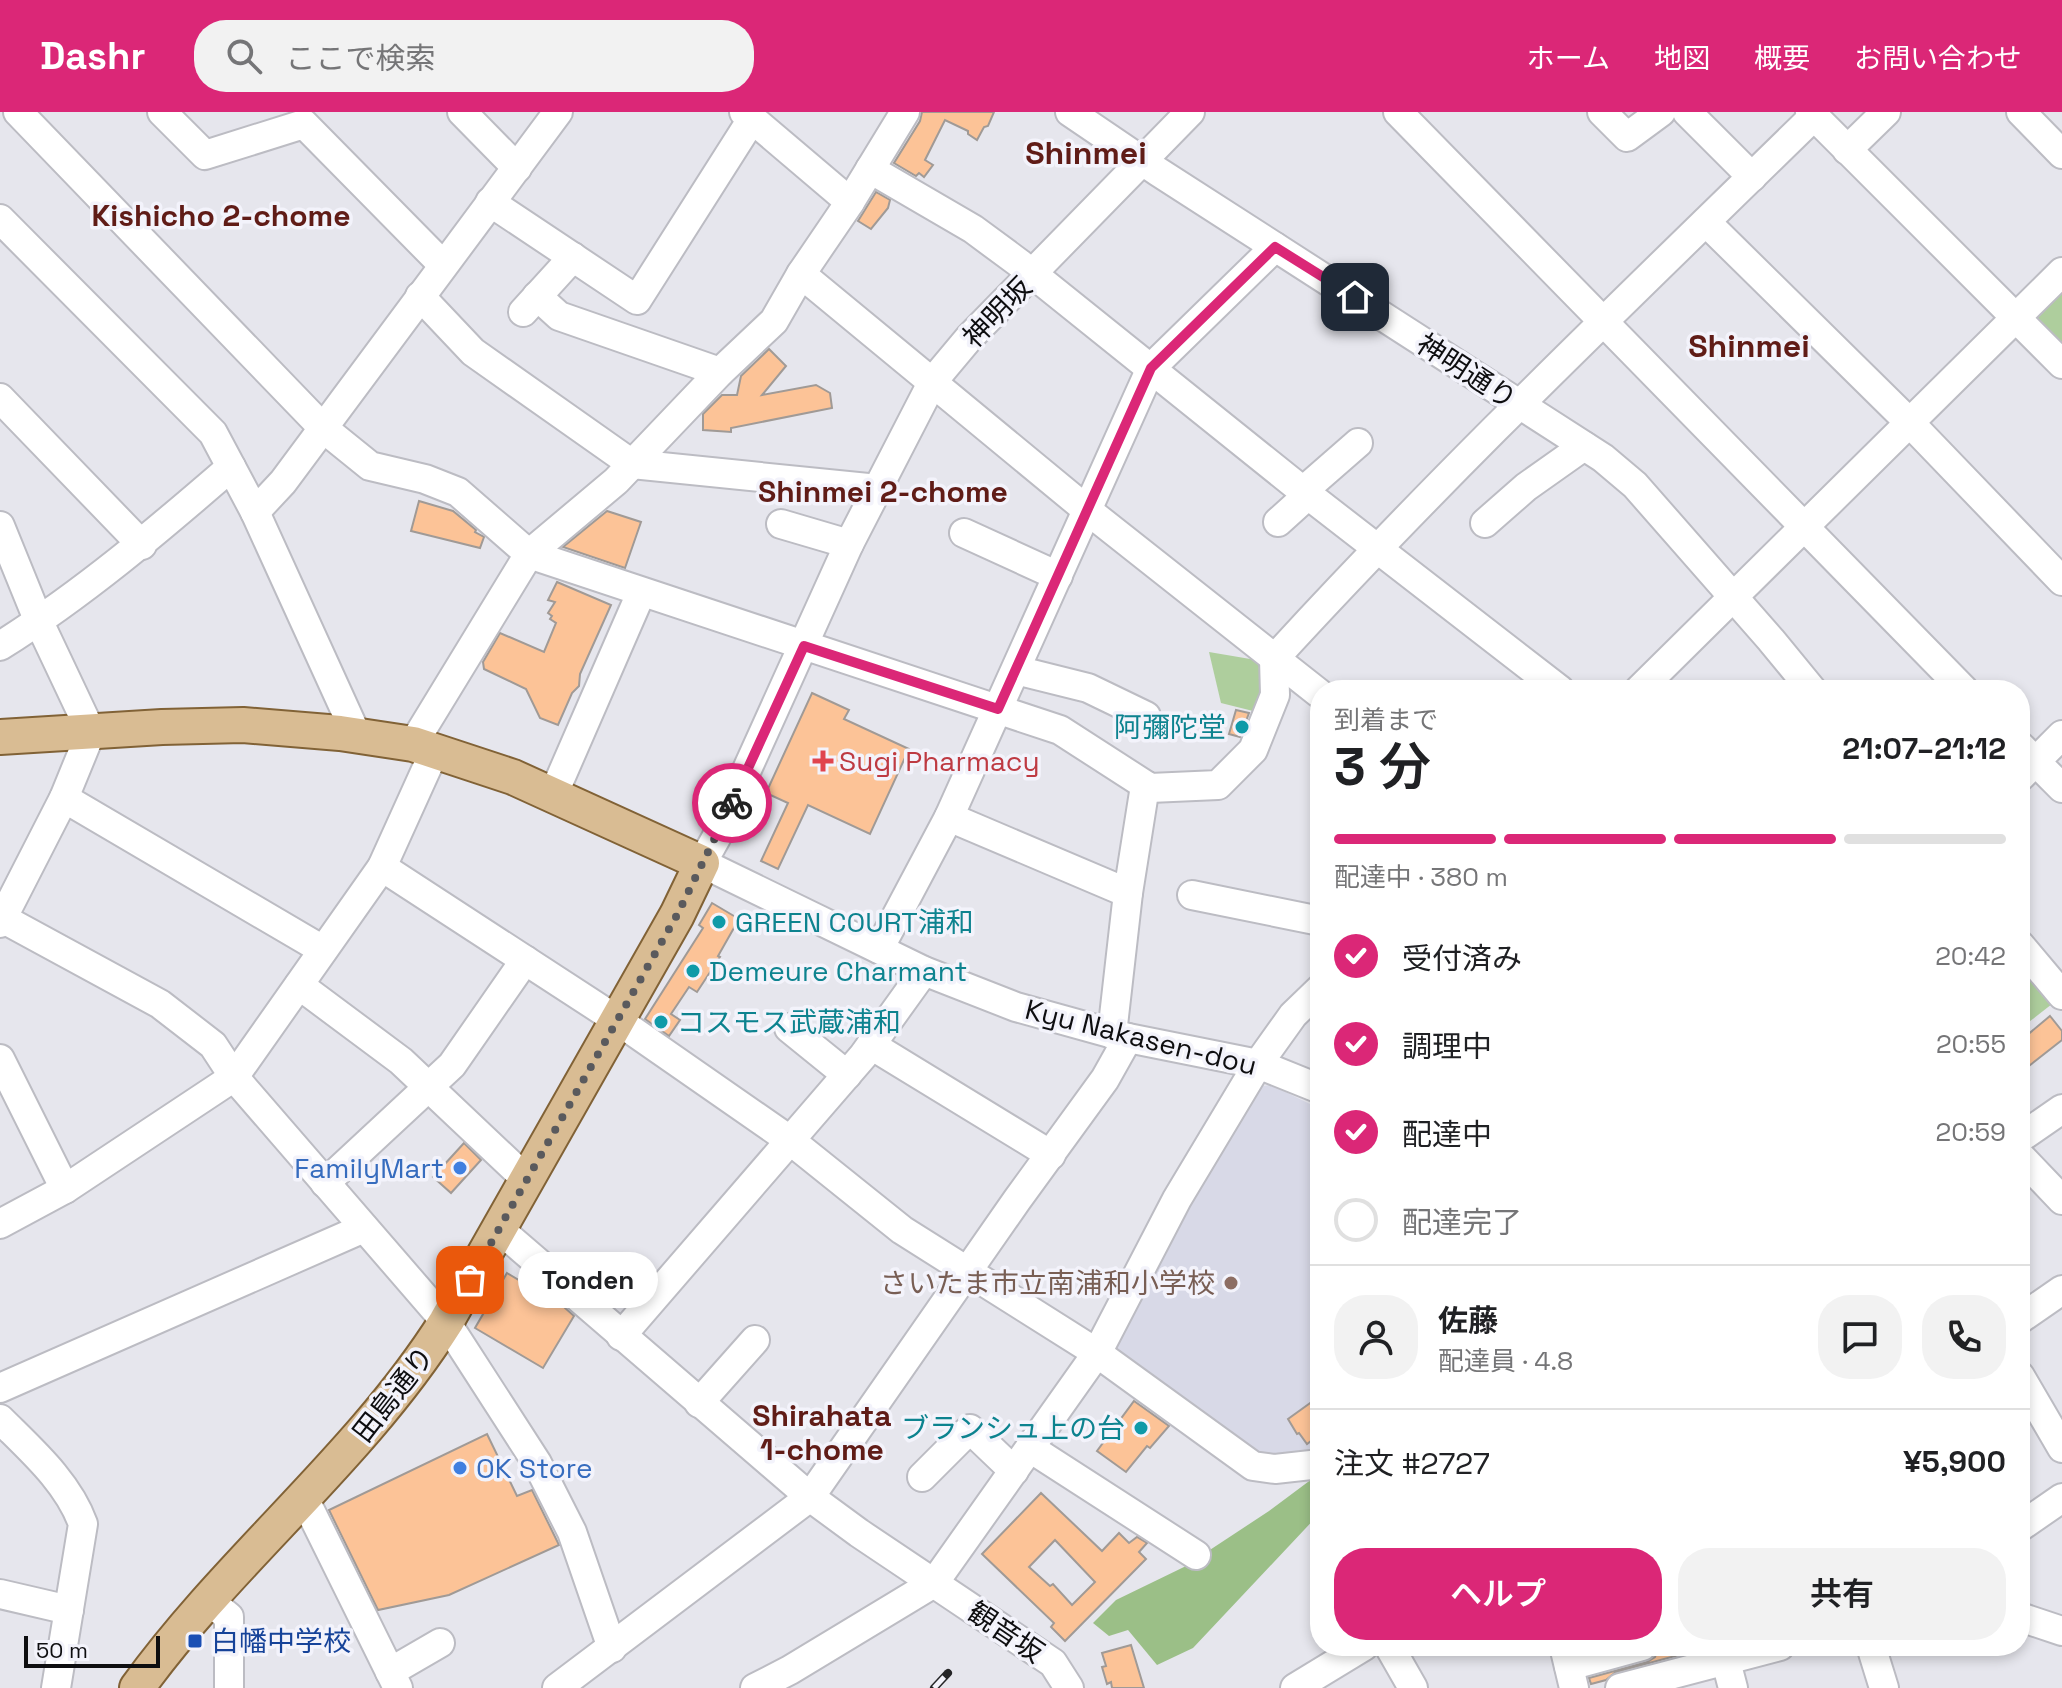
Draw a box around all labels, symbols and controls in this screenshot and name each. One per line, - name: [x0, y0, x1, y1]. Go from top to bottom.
- search box: [194, 20, 754, 92]
- text: Dashr: [40, 32, 146, 80]
- icon: search: [222, 34, 266, 78]
- text: ここで検索: [286, 39, 436, 78]
- text: ホーム: [1527, 40, 1610, 76]
- text: 地図: [1654, 40, 1710, 76]
- text: 概要: [1754, 40, 1810, 76]
- text: お問い合わせ: [1854, 40, 2022, 76]
- district label: Shinmei: [1025, 133, 1147, 173]
- district label: Kishicho 2-chome: [91, 196, 351, 235]
- pin: [1321, 263, 1389, 331]
- street label: 神明坂: [955, 269, 1039, 355]
- icon: home: [1333, 275, 1377, 319]
- street label: 神明通り: [1410, 325, 1524, 417]
- district label: Shinmei: [1688, 326, 1810, 366]
- district label: Shinmei 2-chome: [758, 472, 1008, 511]
- text: 到着まで: [1334, 703, 1438, 737]
- place label: 阿彌陀堂: [1114, 709, 1226, 745]
- marker: 阿彌陀堂: [1233, 718, 1251, 736]
- text: 21:07–21:12: [1842, 729, 2006, 768]
- text: 3 分: [1334, 734, 1431, 800]
- place label: Sugi Pharmacy: [839, 743, 1040, 779]
- marker: Sugi Pharmacy: [814, 752, 832, 770]
- courier: [692, 763, 772, 843]
- icon: bike: [710, 781, 754, 825]
- text: 配達中 · 380 m: [1334, 860, 1508, 894]
- place label: GREEN COURT浦和: [735, 904, 974, 940]
- marker: GREEN COURT浦和: [710, 913, 728, 931]
- icon: check: [1334, 934, 1378, 978]
- text: 受付済み: [1402, 939, 1522, 978]
- text: 20:42: [1935, 939, 2006, 973]
- place label: Demeure Charmant: [709, 953, 967, 989]
- marker: Demeure Charmant: [684, 962, 702, 980]
- street label: Kyu Nakasen-dou: [1021, 991, 1261, 1083]
- place label: コスモス武蔵浦和: [677, 1004, 901, 1040]
- marker: コスモス武蔵浦和: [652, 1013, 670, 1031]
- icon: check: [1334, 1022, 1378, 1066]
- text: 調理中: [1402, 1027, 1492, 1066]
- text: 20:55: [1936, 1027, 2006, 1061]
- icon: check: [1334, 1110, 1378, 1154]
- text: 配達中: [1402, 1115, 1492, 1154]
- text: 20:59: [1936, 1115, 2006, 1149]
- place label: FamilyMart: [294, 1150, 444, 1186]
- marker: FamilyMart: [451, 1159, 469, 1177]
- text: 配達完了: [1402, 1203, 1522, 1242]
- pin: [436, 1246, 504, 1314]
- callout: Tonden: [518, 1252, 658, 1308]
- icon: bag: [448, 1258, 492, 1302]
- text: Tonden: [542, 1263, 634, 1297]
- place label: さいたま市立南浦和小学校: [880, 1265, 1215, 1301]
- marker: さいたま市立南浦和小学校: [1222, 1274, 1240, 1292]
- button: person: [1334, 1295, 1418, 1379]
- button: chat: [1818, 1295, 1902, 1379]
- button: phone: [1922, 1295, 2006, 1379]
- text: 佐藤: [1438, 1301, 1498, 1340]
- street label: 田島通り: [344, 1339, 442, 1449]
- text: 配達員 · 4.8: [1438, 1344, 1573, 1378]
- district label: Shirahata 1-chome: [752, 1396, 892, 1469]
- place label: ブランシュ上の台: [901, 1410, 1125, 1446]
- marker: ブランシュ上の台: [1132, 1419, 1150, 1437]
- text: ¥5,900: [1903, 1442, 2006, 1481]
- text: 注文 #2727: [1334, 1444, 1490, 1483]
- place label: OK Store: [476, 1450, 592, 1486]
- marker: OK Store: [451, 1459, 469, 1477]
- button: ヘルプ: [1334, 1548, 1662, 1640]
- button: 共有: [1678, 1548, 2006, 1640]
- street label: 観音坂: [961, 1594, 1051, 1670]
- place label: 白幡中学校: [211, 1623, 351, 1659]
- scale bar: [24, 1632, 160, 1668]
- marker: 白幡中学校: [186, 1632, 204, 1650]
- text: 50 m: [36, 1636, 88, 1664]

